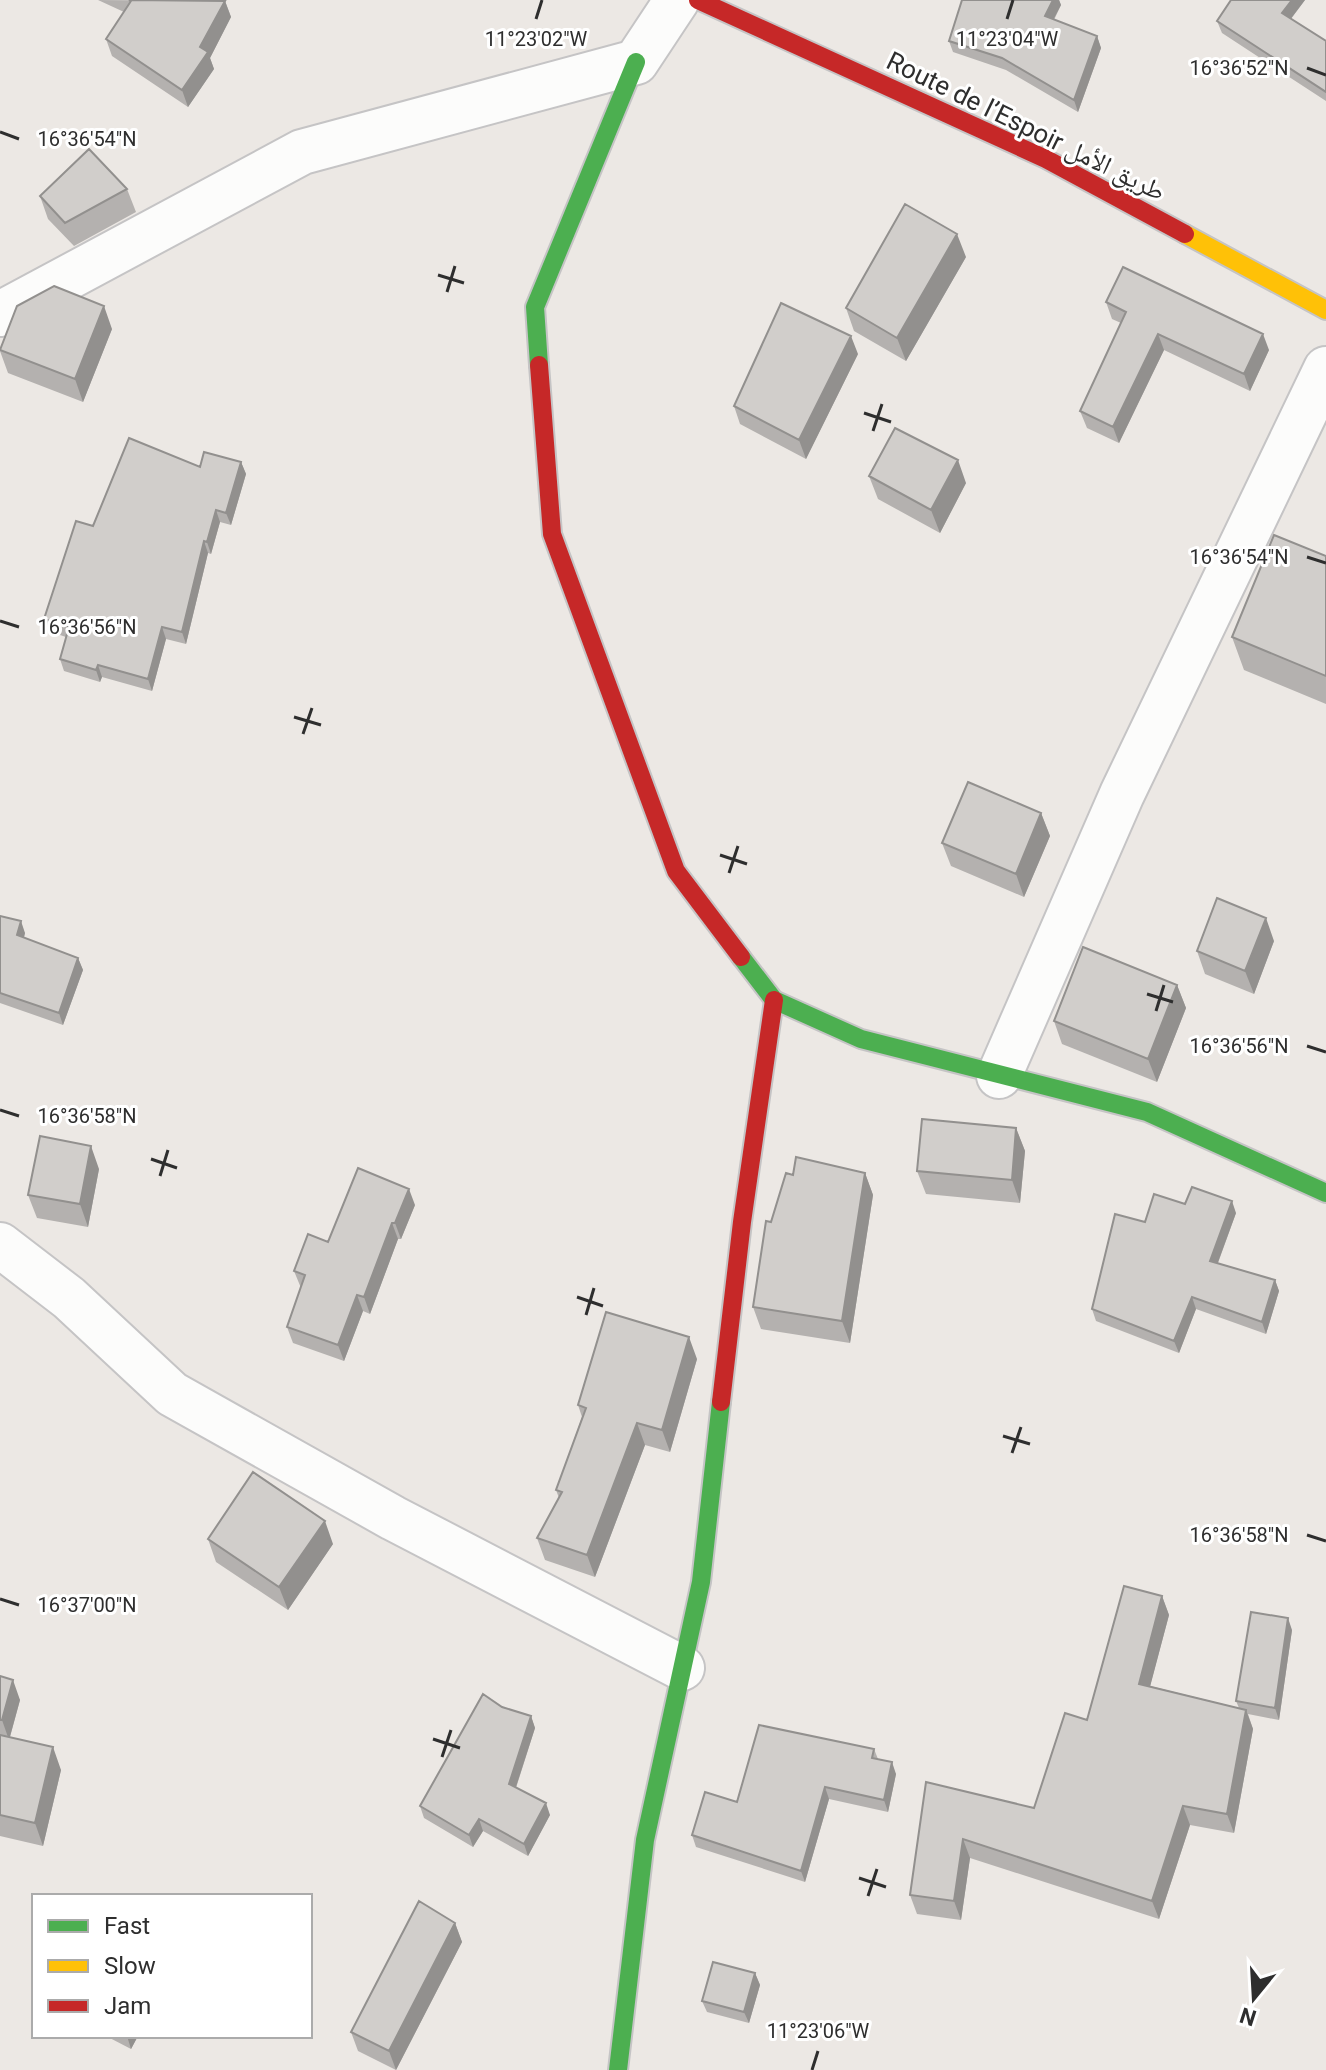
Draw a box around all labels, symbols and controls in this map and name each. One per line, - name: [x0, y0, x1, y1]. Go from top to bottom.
- text: 11°23'02"W: [485, 27, 588, 51]
- text: 11°23'04"W: [956, 27, 1059, 51]
- street label: Route de l’Espoir طريق الأمل: [881, 45, 1170, 207]
- text: 16°36'52"N: [1189, 56, 1289, 80]
- text: 16°36'54"N: [37, 127, 137, 151]
- text: 16°36'54"N: [1189, 545, 1289, 569]
- text: 16°36'56"N: [37, 615, 137, 639]
- text: 16°36'56"N: [1189, 1034, 1289, 1058]
- text: 16°36'58"N: [37, 1104, 137, 1128]
- text: 16°36'58"N: [1189, 1523, 1289, 1547]
- text: 16°37'00"N: [37, 1593, 137, 1617]
- legend: [32, 1894, 312, 2038]
- text: Fast: [104, 1912, 150, 1940]
- text: Slow: [104, 1952, 156, 1980]
- north arrow: [1214, 1958, 1294, 2038]
- text: Jam: [104, 1992, 151, 2020]
- text: N: [1237, 2002, 1259, 2031]
- text: 11°23'06"W: [767, 2019, 870, 2043]

